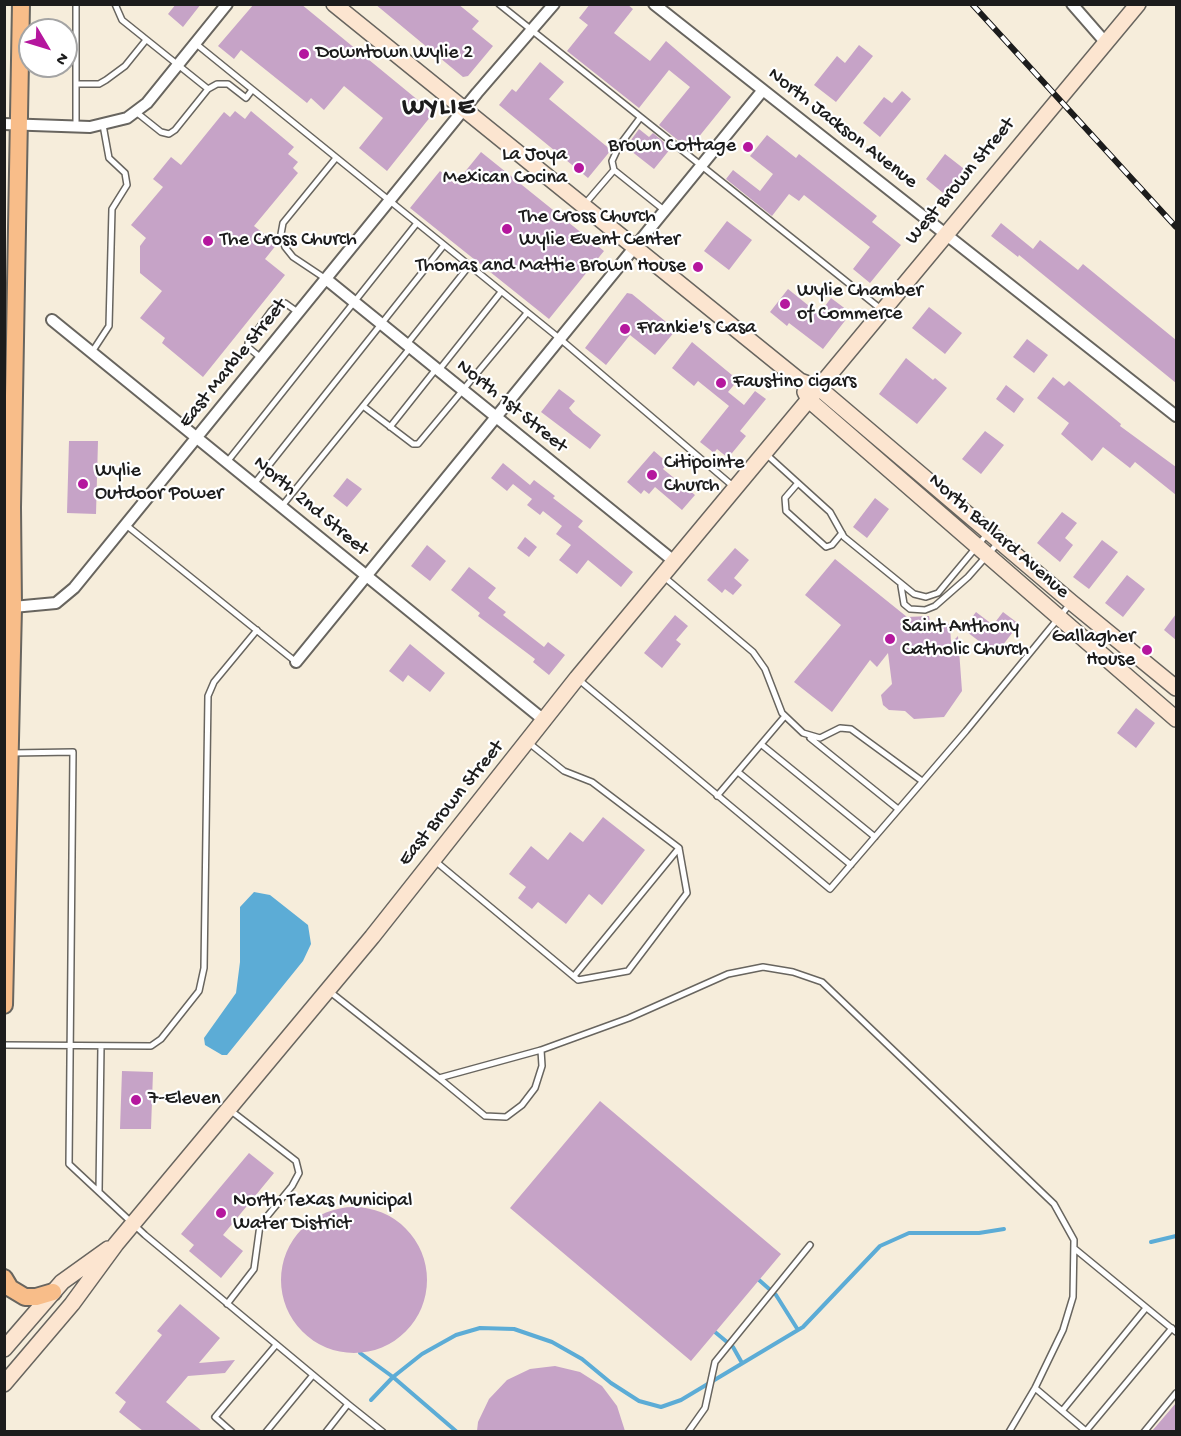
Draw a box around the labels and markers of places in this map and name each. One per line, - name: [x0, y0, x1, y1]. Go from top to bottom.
- place label: Downtown Wylie 2: [316, 42, 473, 66]
- marker: Downtown Wylie 2: [297, 47, 311, 61]
- place label: Brown Cottage: [608, 135, 736, 159]
- marker: Brown Cottage: [741, 140, 755, 154]
- place label: La Joya Mexican Cocina: [443, 144, 567, 191]
- marker: La Joya Mexican Cocina: [572, 161, 586, 175]
- place label: The Cross Church Wylie Event Center: [519, 206, 680, 253]
- marker: The Cross Church Wylie Event Center: [500, 222, 514, 236]
- place label: The Cross Church: [220, 229, 357, 253]
- marker: The Cross Church: [201, 234, 215, 248]
- place label: Thomas and Mattie Brown House: [416, 255, 686, 279]
- marker: Thomas and Mattie Brown House: [691, 260, 705, 274]
- place label: Wylie Chamber of Commerce: [797, 280, 922, 327]
- marker: Wylie Chamber of Commerce: [778, 297, 792, 311]
- place label: Frankie's Casa: [637, 317, 756, 341]
- marker: Frankie's Casa: [618, 322, 632, 336]
- place label: Faustino cigars: [733, 371, 856, 395]
- marker: Faustino cigars: [714, 376, 728, 390]
- place label: Citipointe Church: [664, 452, 744, 499]
- place label: Wylie Outdoor Power: [95, 460, 223, 507]
- marker: Citipointe Church: [645, 468, 659, 482]
- marker: Wylie Outdoor Power: [76, 477, 90, 491]
- place label: Saint Anthony Catholic Church: [902, 616, 1029, 663]
- place label: Gallagher House: [1052, 626, 1135, 673]
- marker: Saint Anthony Catholic Church: [883, 632, 897, 646]
- marker: Gallagher House: [1140, 643, 1154, 657]
- place label: 7-Eleven: [148, 1088, 221, 1112]
- marker: 7-Eleven: [129, 1093, 143, 1107]
- place label: North Texas Municipal Water District: [233, 1190, 412, 1237]
- marker: North Texas Municipal Water District: [214, 1206, 228, 1220]

